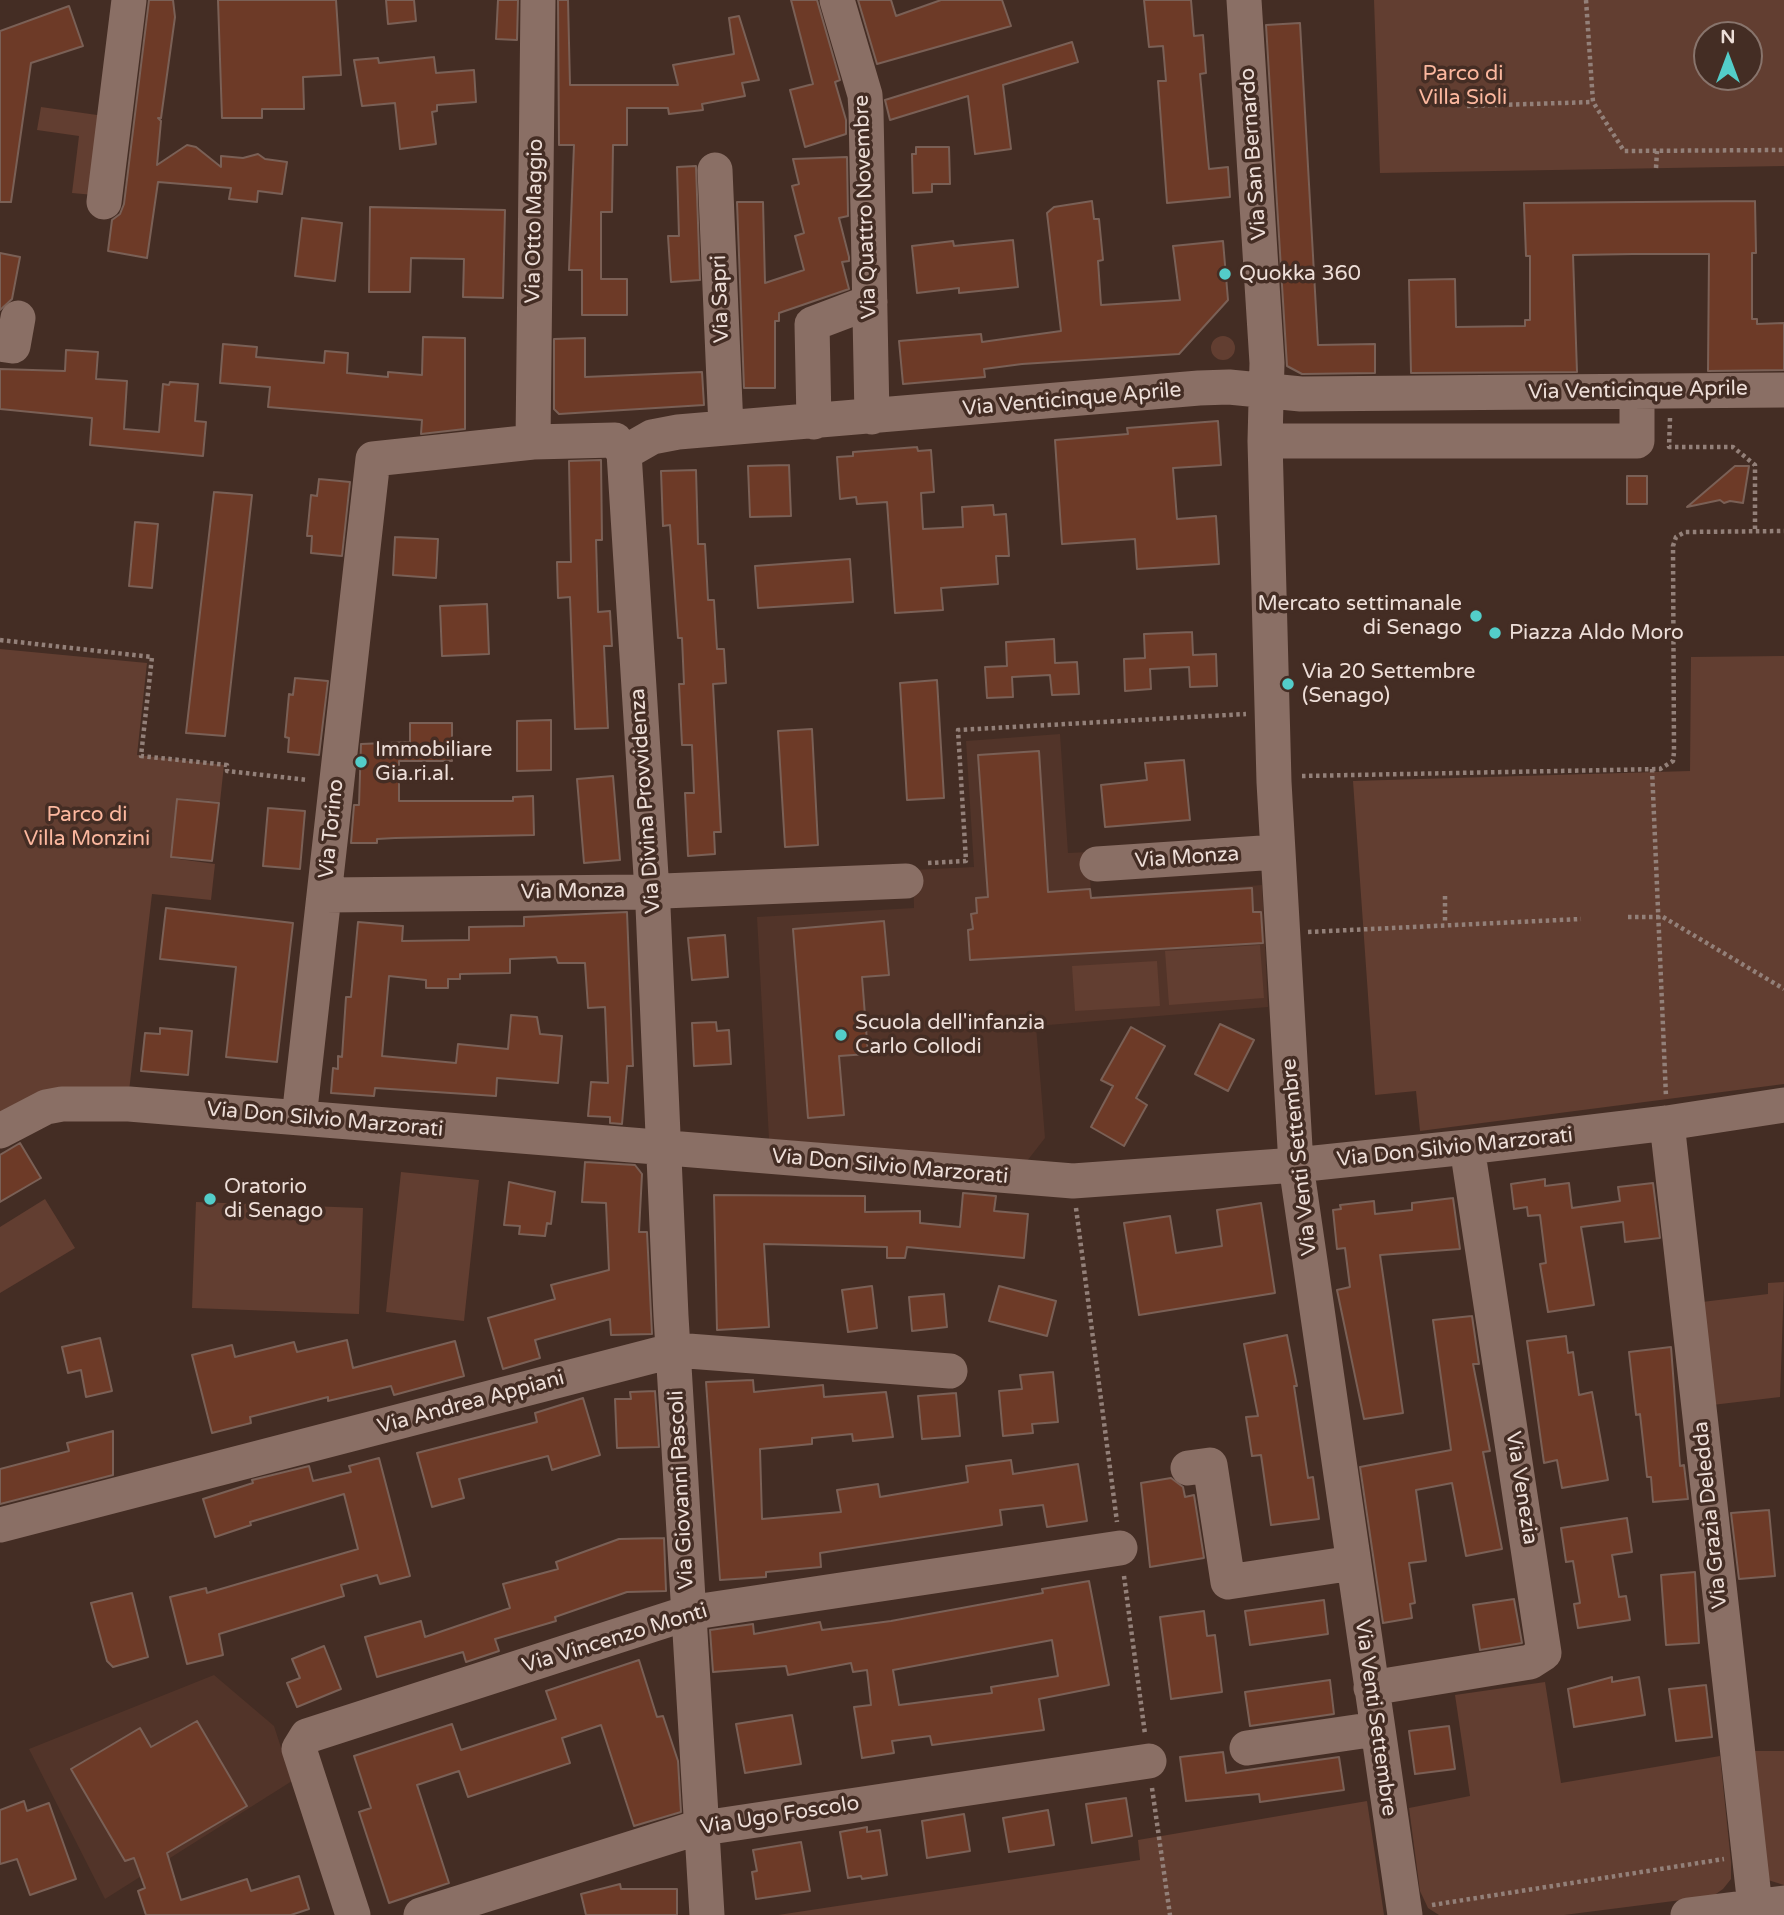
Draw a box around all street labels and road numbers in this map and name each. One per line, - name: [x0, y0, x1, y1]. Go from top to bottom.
- street label: Via San Bernardo: [1235, 67, 1273, 241]
- street label: Via Quattro Novembre: [849, 94, 883, 320]
- street label: Via Otto Maggio: [521, 138, 549, 304]
- street label: Via Sapri: [707, 255, 735, 343]
- street label: Via Venticinque Aprile: [1528, 376, 1748, 406]
- street label: Via Venticinque Aprile: [961, 378, 1183, 422]
- street label: Via Divina Provvidenza: [626, 687, 666, 915]
- street label: Via Torino: [314, 778, 350, 880]
- street label: Via Monza: [1134, 842, 1240, 874]
- street label: Via Monza: [520, 878, 626, 906]
- street label: Via Venti Settembre: [1277, 1057, 1323, 1257]
- street label: Via Don Silvio Marzorati: [206, 1097, 444, 1143]
- street label: Via Don Silvio Marzorati: [1336, 1123, 1574, 1173]
- street label: Via Don Silvio Marzorati: [771, 1144, 1009, 1190]
- street label: Via Andrea Appiani: [375, 1366, 567, 1440]
- street label: Via Giovanni Pascoli: [664, 1390, 700, 1590]
- street label: Via Grazia Deledda: [1689, 1420, 1733, 1610]
- street label: Via Venezia: [1500, 1430, 1542, 1546]
- street label: Via Vincenzo Monti: [519, 1599, 711, 1679]
- street label: Via Venti Settembre: [1349, 1618, 1401, 1818]
- street label: Via Ugo Foscolo: [699, 1791, 861, 1841]

